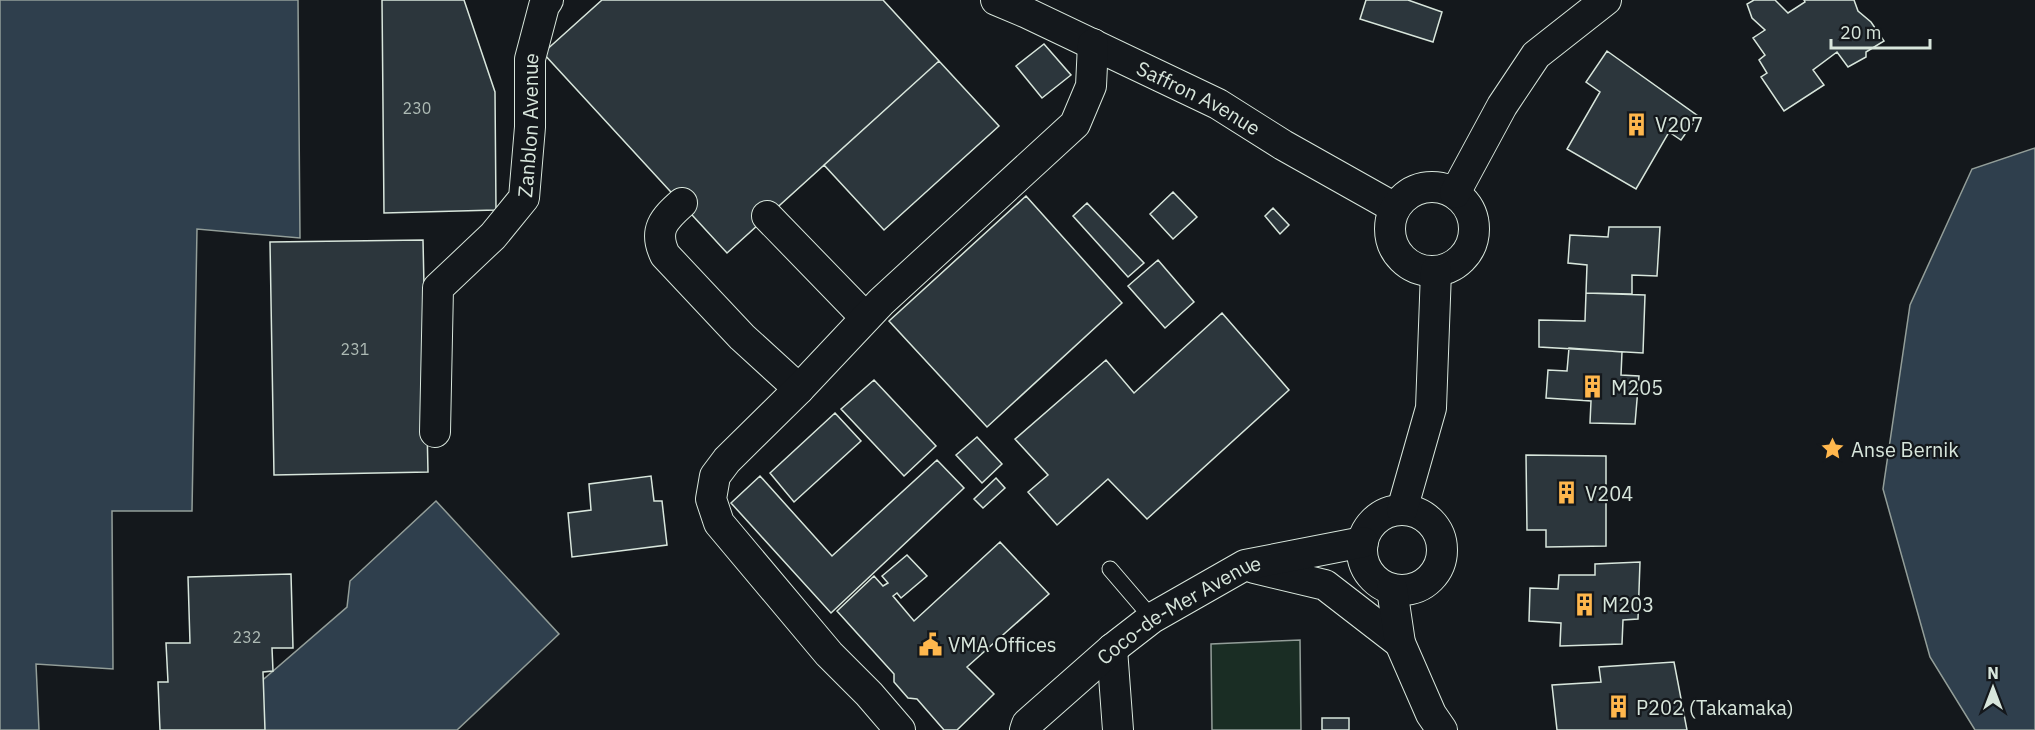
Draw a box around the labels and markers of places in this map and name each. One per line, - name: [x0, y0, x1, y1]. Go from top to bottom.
- building icon: V207: [1624, 111, 1650, 137]
- place label: V207: [1655, 111, 1703, 138]
- building icon: M205: [1580, 374, 1606, 400]
- place label: M205: [1611, 374, 1663, 401]
- place icon: Anse Bernik: [1820, 436, 1846, 462]
- place label: Anse Bernik: [1851, 436, 1959, 463]
- building icon: V204: [1554, 480, 1580, 506]
- place label: V204: [1585, 480, 1633, 507]
- building icon: M203: [1571, 591, 1597, 617]
- place label: M203: [1602, 591, 1654, 618]
- public building icon: VMA Offices: [917, 631, 943, 657]
- place label: VMA Offices: [948, 631, 1057, 658]
- building icon: P202 (Takamaka): [1605, 694, 1631, 720]
- place label: P202 (Takamaka): [1636, 694, 1794, 721]

